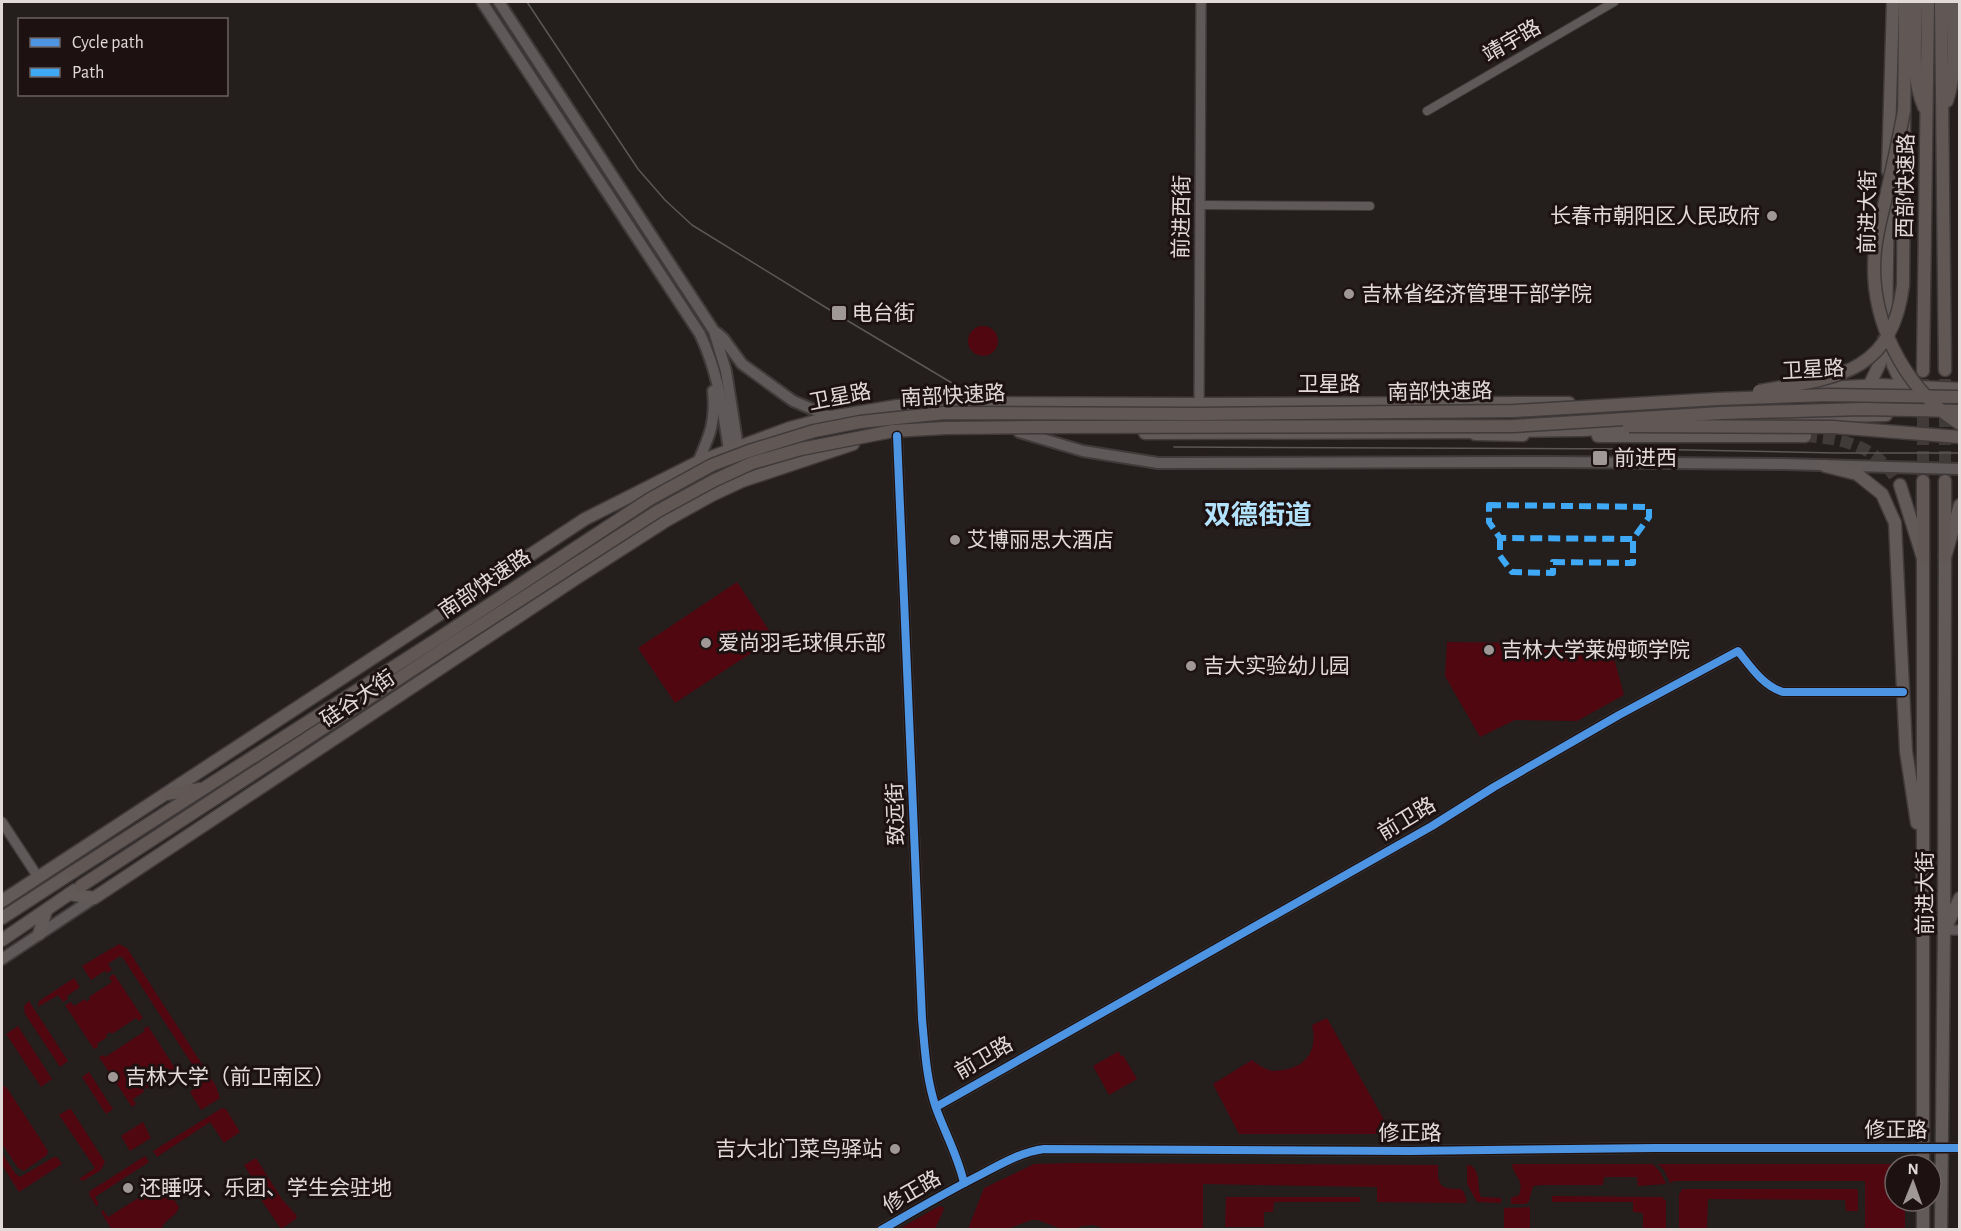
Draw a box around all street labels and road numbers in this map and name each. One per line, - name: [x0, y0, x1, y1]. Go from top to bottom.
- street label: 靖宇路: [1479, 15, 1545, 66]
- street label: 西部快速路: [1894, 133, 1917, 239]
- street label: 前进大街: [1856, 170, 1879, 254]
- street label: 前进西街: [1170, 175, 1193, 259]
- street label: 卫星路: [1781, 357, 1845, 382]
- street label: 卫星路: [1298, 373, 1361, 395]
- street label: 卫星路: [807, 380, 873, 413]
- street label: 南部快速路: [1387, 380, 1493, 403]
- street label: 南部快速路: [900, 382, 1006, 409]
- street label: 南部快速路: [435, 545, 534, 622]
- street label: 硅谷大街: [317, 666, 399, 731]
- street label: 致远街: [883, 782, 908, 846]
- street label: 前卫路: [1374, 793, 1439, 844]
- street label: 前进大街: [1914, 851, 1936, 935]
- street label: 前卫路: [951, 1032, 1017, 1083]
- street label: 修正路: [1865, 1119, 1928, 1141]
- street label: 修正路: [1379, 1122, 1442, 1144]
- street label: 修正路: [879, 1166, 945, 1217]

